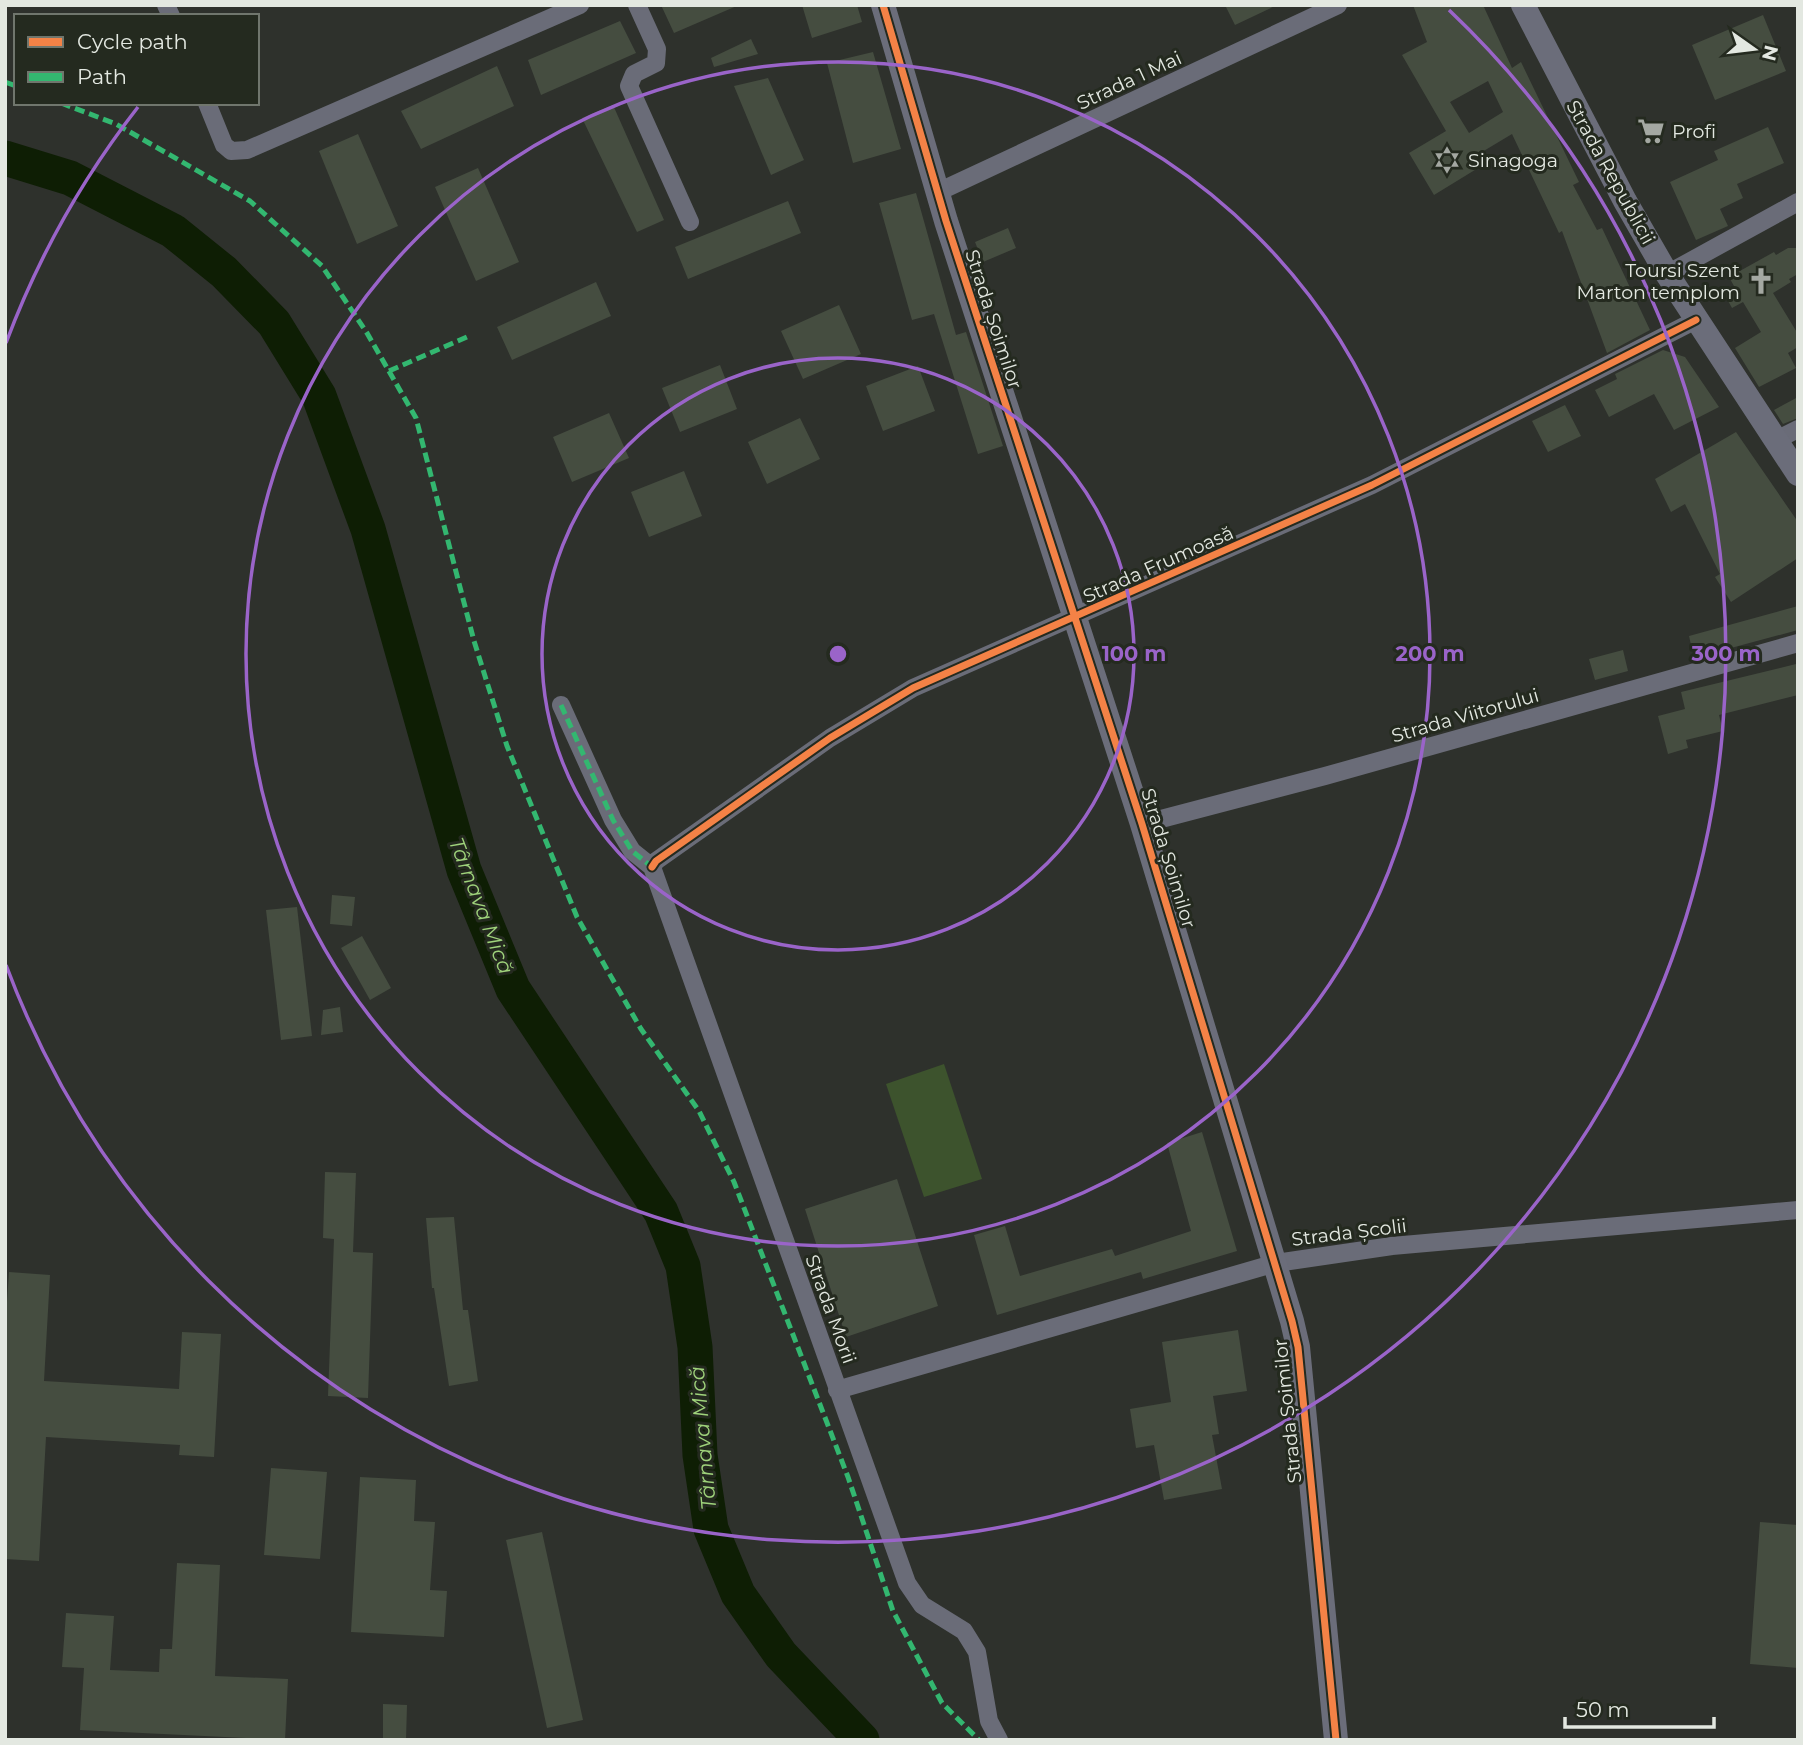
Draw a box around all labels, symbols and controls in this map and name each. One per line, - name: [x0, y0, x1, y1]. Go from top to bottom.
- legend: [14, 14, 259, 105]
- north arrow: [1719, 14, 1789, 84]
- text: Cycle path: [77, 29, 188, 54]
- text: N: [1757, 43, 1783, 63]
- street label: Strada 1 Mai: [1073, 46, 1185, 115]
- text: Path: [77, 64, 127, 89]
- street label: Strada Republicii: [1561, 96, 1660, 248]
- supermarket icon: Profi: [1636, 116, 1666, 146]
- place label: Profi: [1672, 120, 1716, 143]
- synagogue icon: Sinagoga: [1432, 145, 1462, 175]
- place label: Sinagoga: [1468, 149, 1558, 172]
- street label: Strada Șoimilor: [959, 247, 1027, 392]
- place label: Toursi Szent Marton templom: [1577, 259, 1740, 304]
- church icon: Toursi Szent Marton templom: [1746, 266, 1776, 296]
- street label: Strada Frumoasă: [1079, 521, 1237, 608]
- text: 100 m: [1102, 641, 1166, 666]
- text: 200 m: [1396, 641, 1464, 666]
- text: 300 m: [1691, 641, 1760, 666]
- centre of rings: [826, 642, 850, 666]
- street label: Strada Viitorului: [1389, 683, 1541, 748]
- street label: Strada Șoimilor: [1135, 785, 1201, 931]
- water label: Târnava Mică: [444, 834, 519, 978]
- street label: Strada Școlii: [1290, 1214, 1408, 1252]
- street label: Strada Morii: [800, 1252, 861, 1367]
- street label: Strada Șoimilor: [1268, 1337, 1308, 1484]
- water label: Târnava Mică: [684, 1365, 721, 1511]
- scale bar: [1565, 1686, 1714, 1730]
- text: 50 m: [1576, 1697, 1630, 1722]

